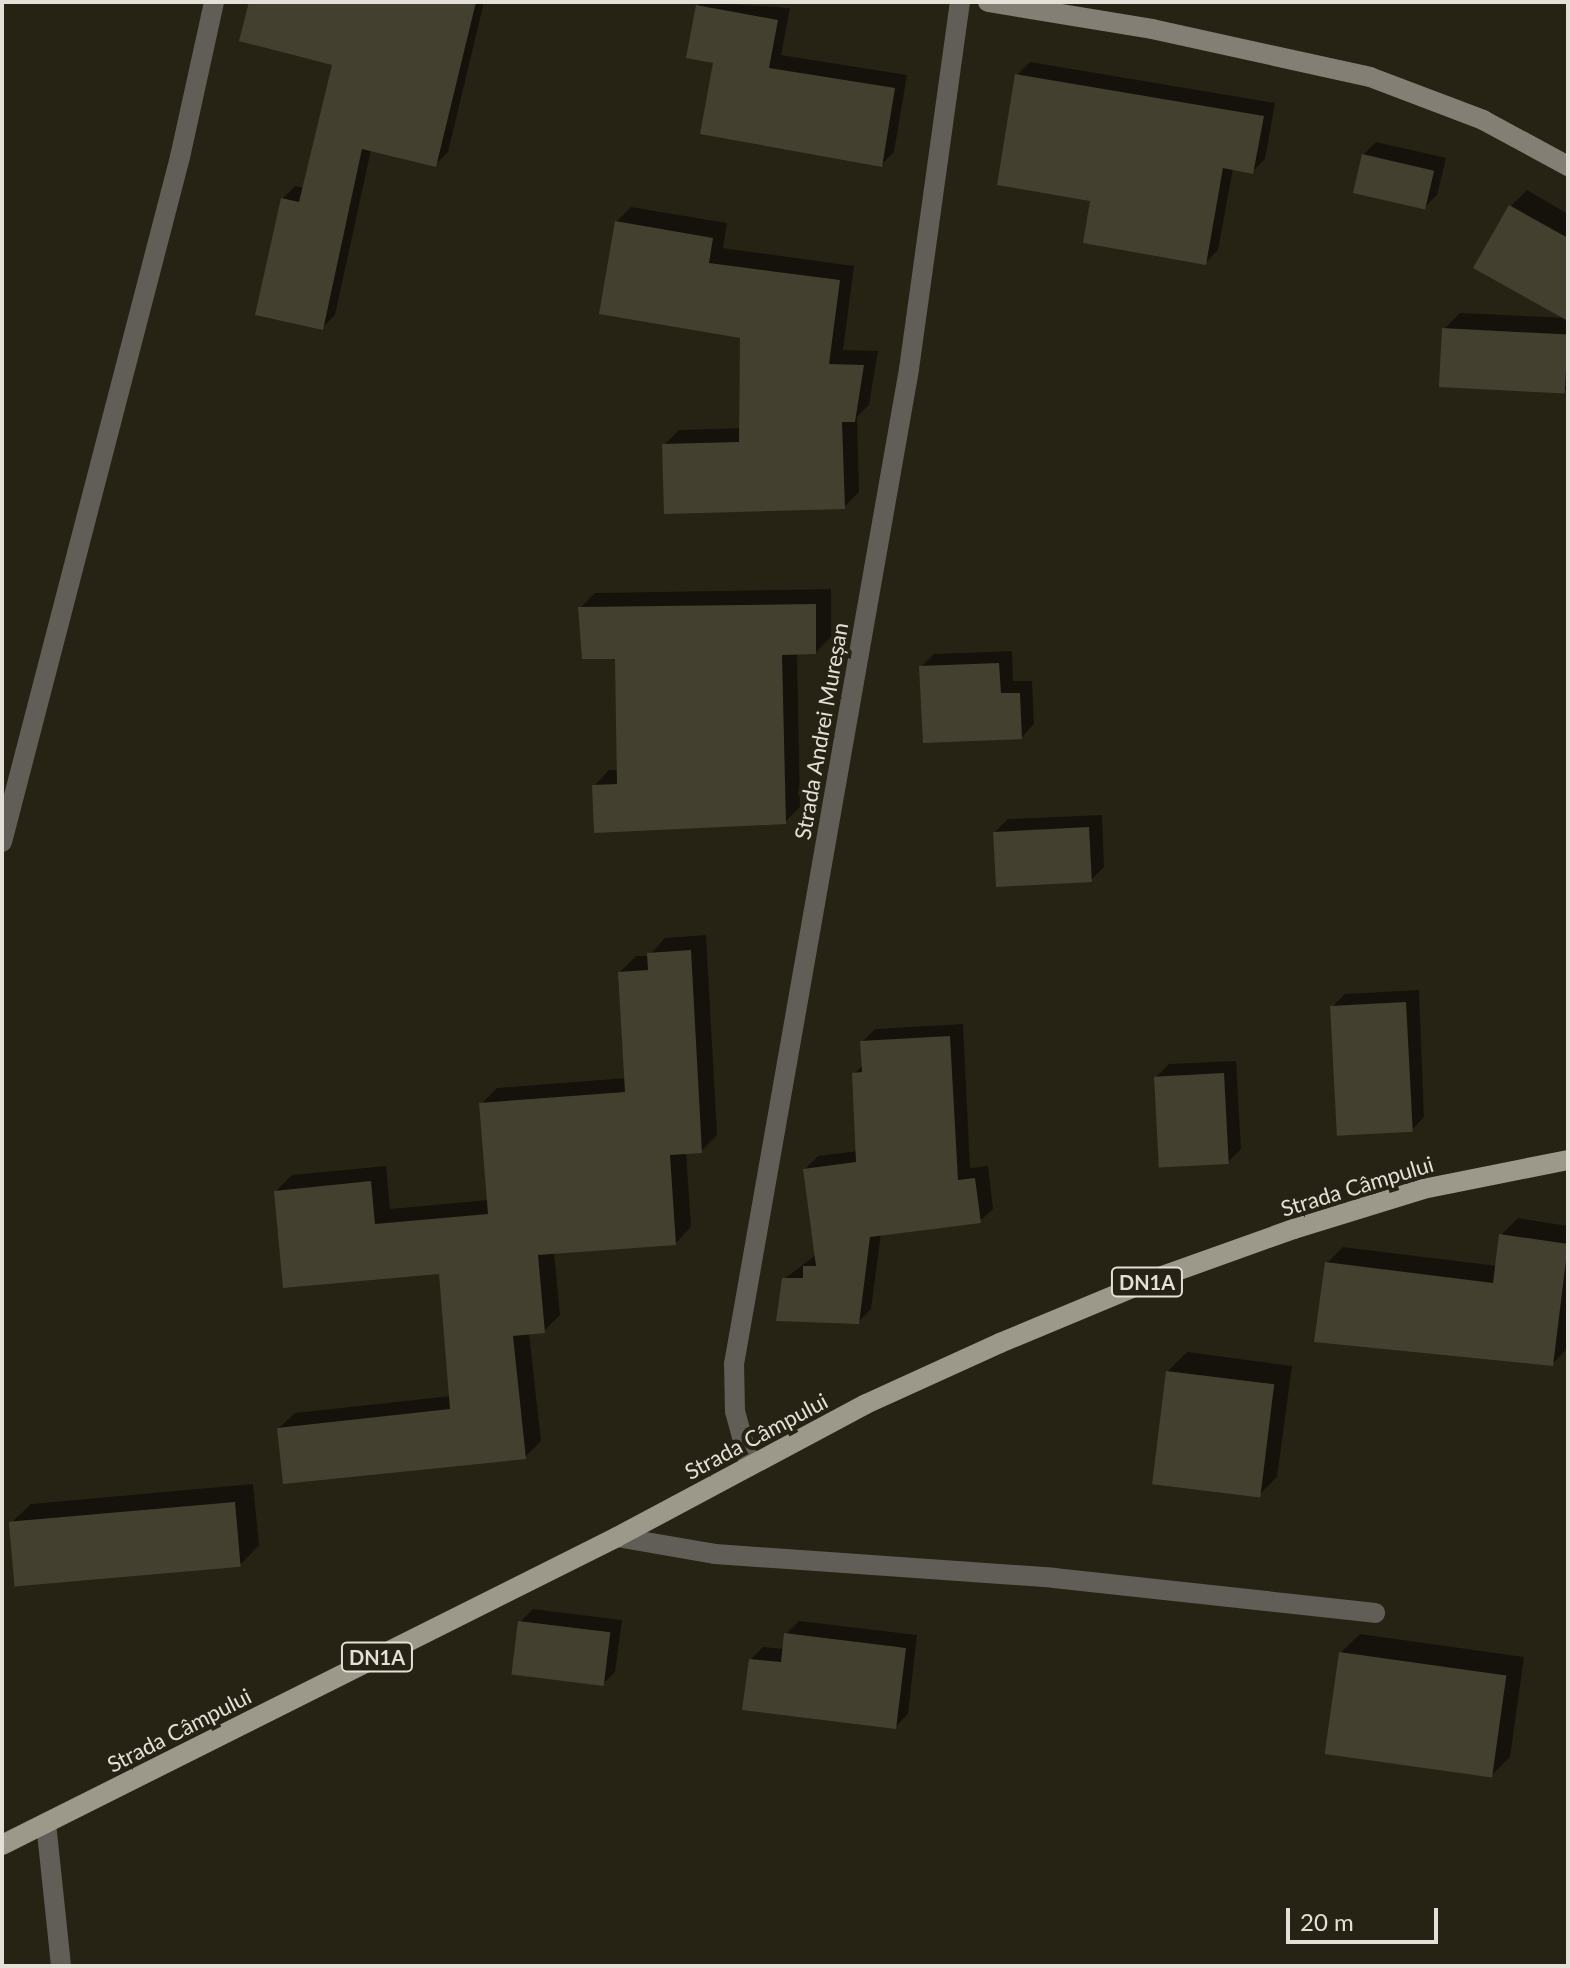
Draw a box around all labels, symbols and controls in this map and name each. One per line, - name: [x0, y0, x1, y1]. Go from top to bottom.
- street label: Strada Andrei Mureșan: [789, 620, 853, 842]
- street label: Strada Câmpului: [1278, 1150, 1436, 1222]
- road number: DN1A: [1109, 1266, 1185, 1298]
- street label: Strada Câmpului: [680, 1387, 832, 1485]
- road number: DN1A: [339, 1641, 415, 1673]
- street label: Strada Câmpului: [103, 1682, 255, 1778]
- scale bar: [1290, 1892, 1442, 1942]
- text: 20 m: [1300, 1907, 1354, 1936]

